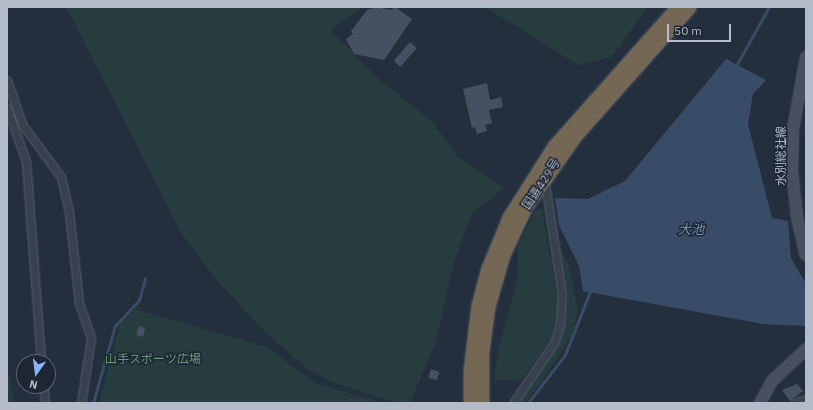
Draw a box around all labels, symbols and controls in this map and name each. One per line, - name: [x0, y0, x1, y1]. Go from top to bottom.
- scale bar: [669, 16, 733, 42]
- text: 50 m: [674, 23, 702, 38]
- street label: 水別総社線: [774, 126, 788, 186]
- street label: 国道429号: [519, 156, 563, 212]
- water label: 大池: [678, 222, 704, 238]
- park label: 山手スポーツ広場: [105, 352, 201, 366]
- north arrow: [16, 354, 56, 394]
- text: N: [28, 377, 39, 392]

